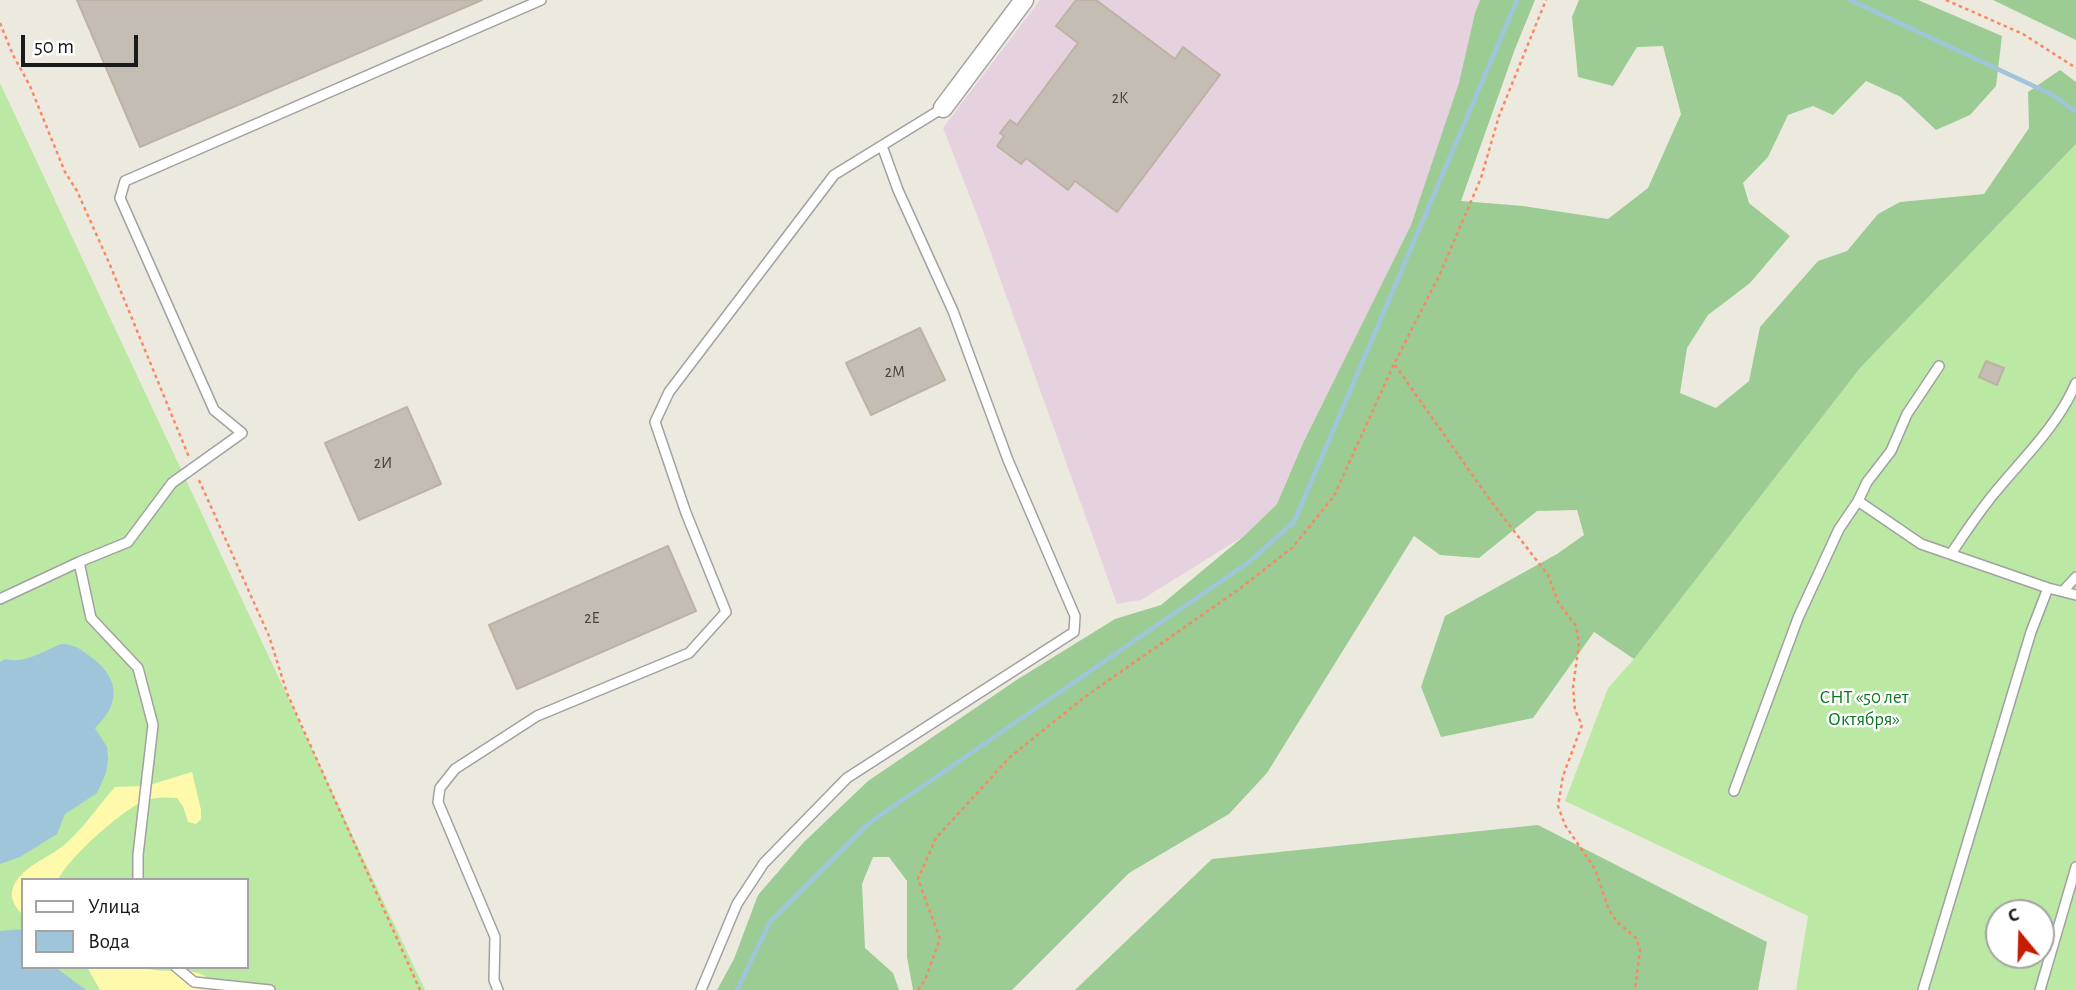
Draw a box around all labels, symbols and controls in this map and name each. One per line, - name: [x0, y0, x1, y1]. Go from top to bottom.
- scale bar: [24, 21, 142, 65]
- text: 50 m: [34, 36, 74, 57]
- house number: 2К: [1112, 88, 1128, 108]
- house number: 2М: [885, 362, 905, 382]
- house number: 2И: [374, 453, 392, 473]
- house number: 2Е: [584, 608, 600, 628]
- park label: СНТ «50 лет Октября»: [1819, 686, 1909, 730]
- legend: [21, 878, 248, 969]
- text: Улица: [88, 896, 140, 917]
- north arrow: [1985, 899, 2055, 969]
- text: С: [2006, 905, 2022, 926]
- text: Вода: [88, 931, 130, 952]

